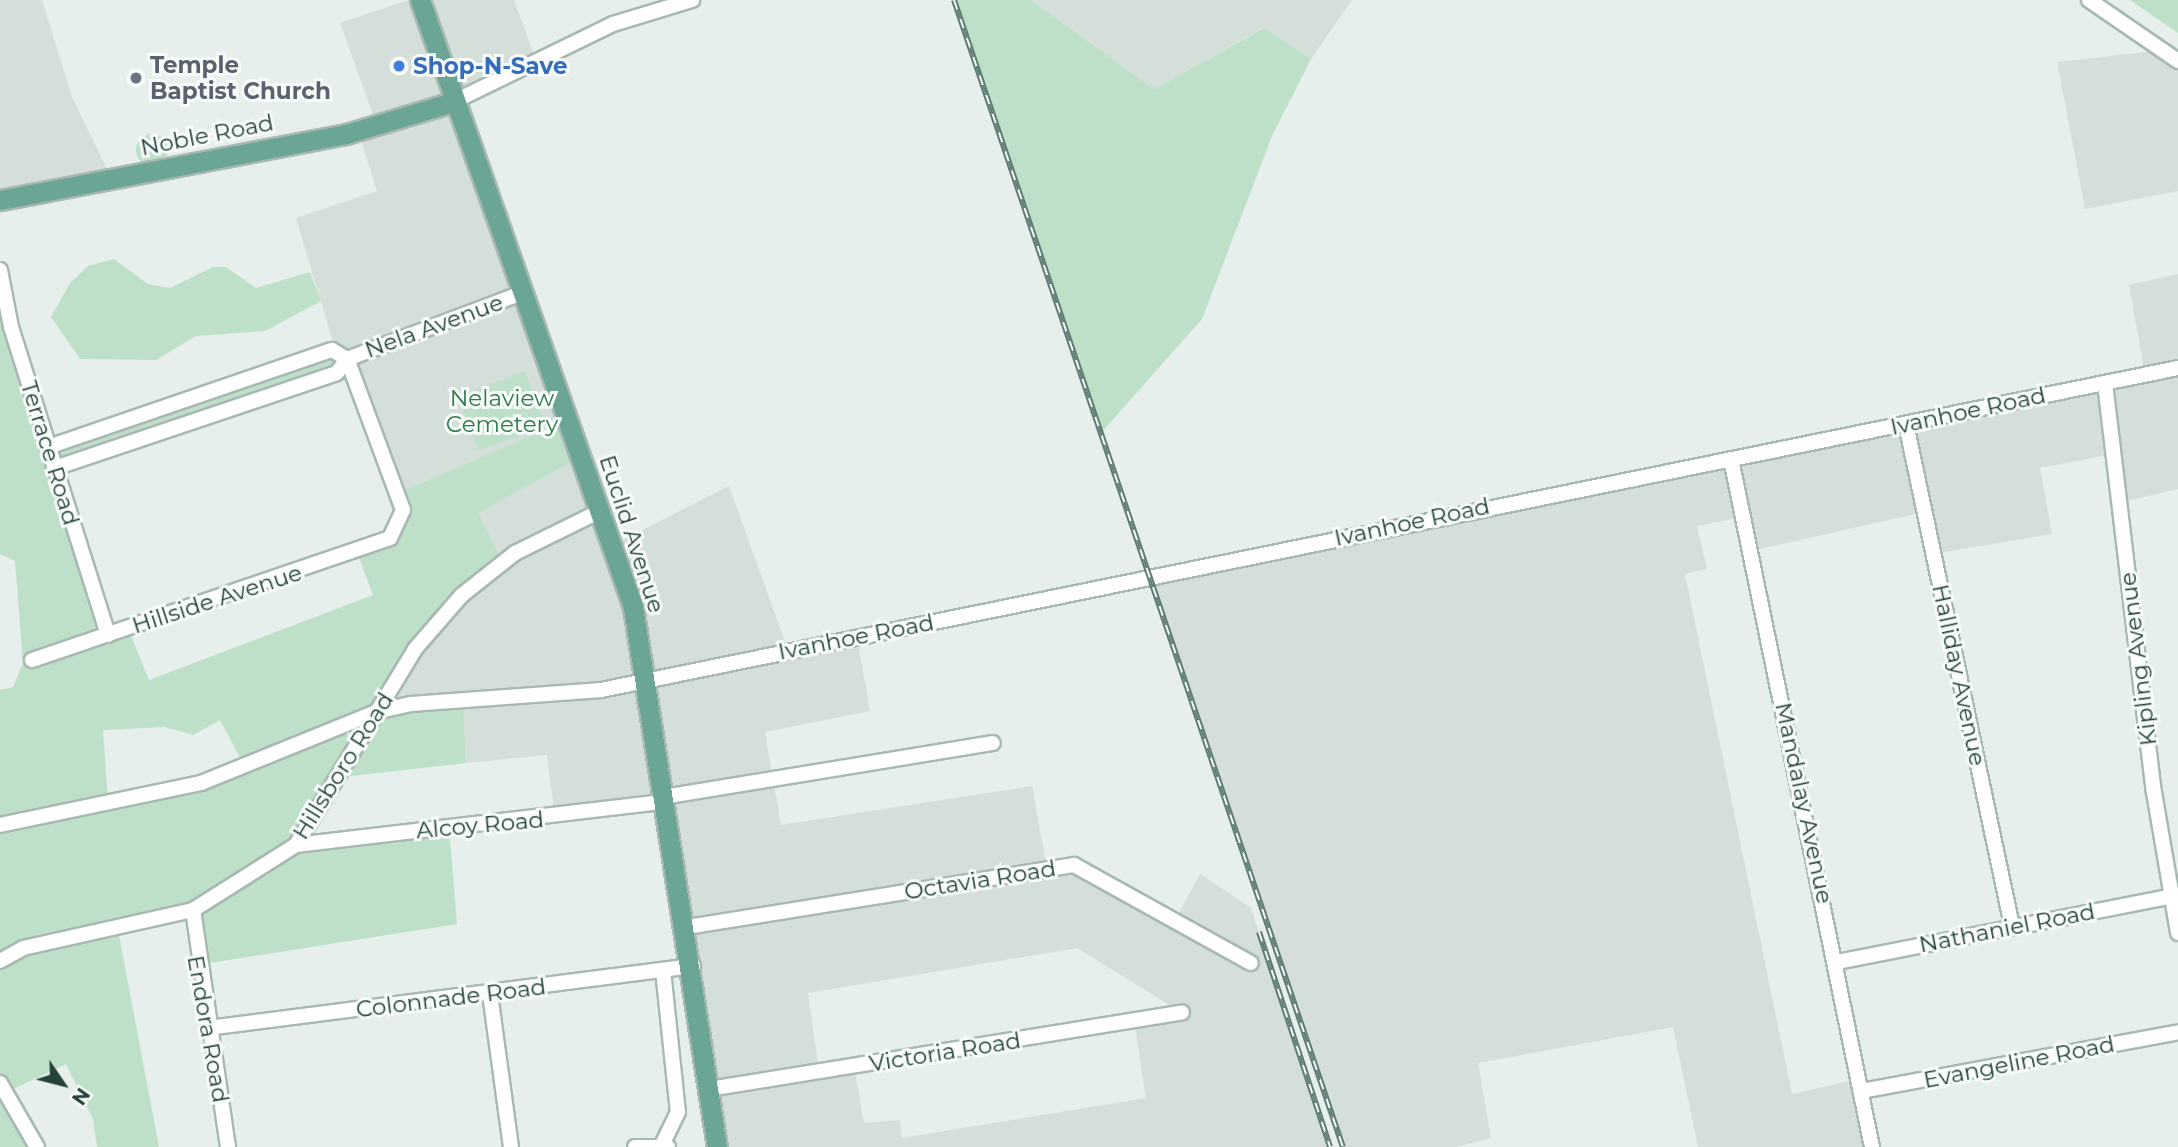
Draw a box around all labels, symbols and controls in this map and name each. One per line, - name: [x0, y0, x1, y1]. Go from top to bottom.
- place label: Temple Baptist Church: [150, 51, 331, 105]
- place label: Shop-N-Save: [413, 52, 567, 80]
- marker: Shop-N-Save: [391, 58, 407, 74]
- marker: Temple Baptist Church: [128, 70, 144, 86]
- street label: Noble Road: [138, 109, 276, 161]
- street label: Nela Avenue: [361, 288, 507, 364]
- street label: Terrace Road: [15, 377, 85, 529]
- street label: Ivanhoe Road: [1888, 381, 2048, 441]
- park label: Nelaview Cemetery: [446, 384, 558, 438]
- street label: Euclid Avenue: [594, 452, 670, 616]
- street label: Ivanhoe Road: [1332, 492, 1492, 552]
- street label: Hillside Avenue: [129, 559, 305, 639]
- street label: Kipling Avenue: [2114, 571, 2162, 747]
- street label: Halliday Avenue: [1926, 582, 1992, 768]
- street label: Ivanhoe Road: [776, 608, 936, 666]
- street label: Hillsboro Road: [287, 687, 399, 845]
- street label: Mandalay Avenue: [1769, 700, 1839, 906]
- street label: Alcoy Road: [415, 806, 545, 844]
- street label: Octavia Road: [902, 854, 1058, 906]
- street label: Nathaniel Road: [1917, 897, 2097, 959]
- street label: Endora Road: [181, 953, 235, 1105]
- street label: Colonnade Road: [354, 973, 548, 1023]
- street label: Victoria Road: [867, 1026, 1023, 1078]
- street label: Evangeline Road: [1921, 1030, 2117, 1094]
- north arrow: [28, 1049, 98, 1119]
- text: N: [67, 1083, 94, 1109]

